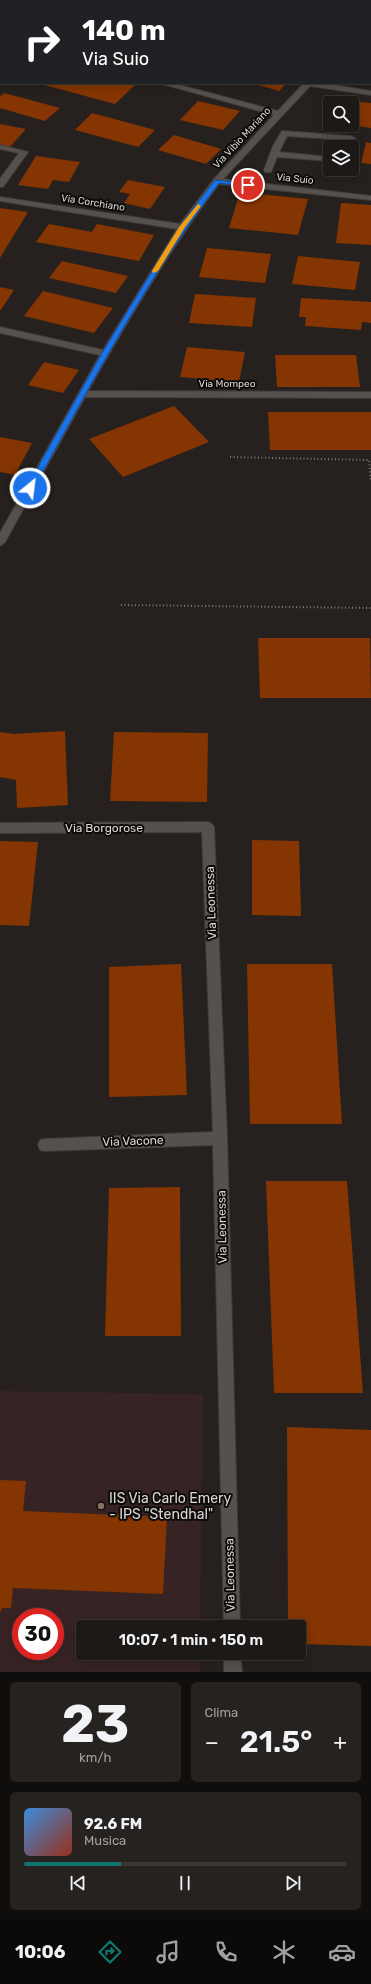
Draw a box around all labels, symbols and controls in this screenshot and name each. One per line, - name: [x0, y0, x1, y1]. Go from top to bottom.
- text: 140 m: [82, 14, 166, 47]
- icon: right: [16, 16, 68, 68]
- text: Via Suio: [82, 48, 149, 70]
- map controls: [323, 96, 359, 176]
- button: search: [323, 96, 359, 132]
- street label: Via Vibio Mariano: [211, 105, 274, 171]
- button: layers: [323, 140, 359, 176]
- pin: [231, 168, 265, 202]
- street label: Via Suio: [276, 171, 314, 187]
- icon: arrive: [237, 174, 259, 196]
- street label: Via Corchiano: [60, 192, 126, 214]
- street label: Via Mompeo: [199, 378, 256, 390]
- position arrow: [9, 467, 51, 509]
- street label: Via Borgorose: [65, 821, 143, 835]
- street label: Via Leonessa: [203, 866, 219, 940]
- street label: Via Vacone: [102, 1133, 164, 1149]
- street label: Via Leonessa: [214, 1190, 230, 1264]
- place label: IIS Via Carlo Emery - IPS "Stendhal": [109, 1490, 231, 1523]
- marker: IIS Via Carlo Emery - IPS "Stendhal": [96, 1501, 106, 1511]
- street label: Via Leonessa: [222, 1538, 238, 1612]
- speed limit sign: 30: [12, 1608, 64, 1660]
- text: 10:07 · 1 min · 150 m: [119, 1631, 263, 1649]
- text: 23: [61, 1693, 129, 1755]
- text: Clima: [205, 1705, 238, 1720]
- text: 21.5°: [240, 1724, 312, 1760]
- text: −: [205, 1729, 219, 1756]
- text: +: [333, 1729, 347, 1756]
- text: km/h: [79, 1750, 111, 1765]
- text: 92.6 FM: [84, 1815, 142, 1833]
- text: Musica: [84, 1833, 126, 1848]
- icon: previous: [67, 1872, 89, 1894]
- icon: pause: [174, 1872, 196, 1894]
- icon: next: [282, 1872, 304, 1894]
- icon: directions: [96, 1938, 124, 1966]
- icon: music: [154, 1938, 182, 1966]
- icon: phone: [212, 1938, 240, 1966]
- icon: climate: [270, 1938, 298, 1966]
- icon: car: [328, 1938, 356, 1966]
- text: 10:06: [15, 1941, 65, 1963]

